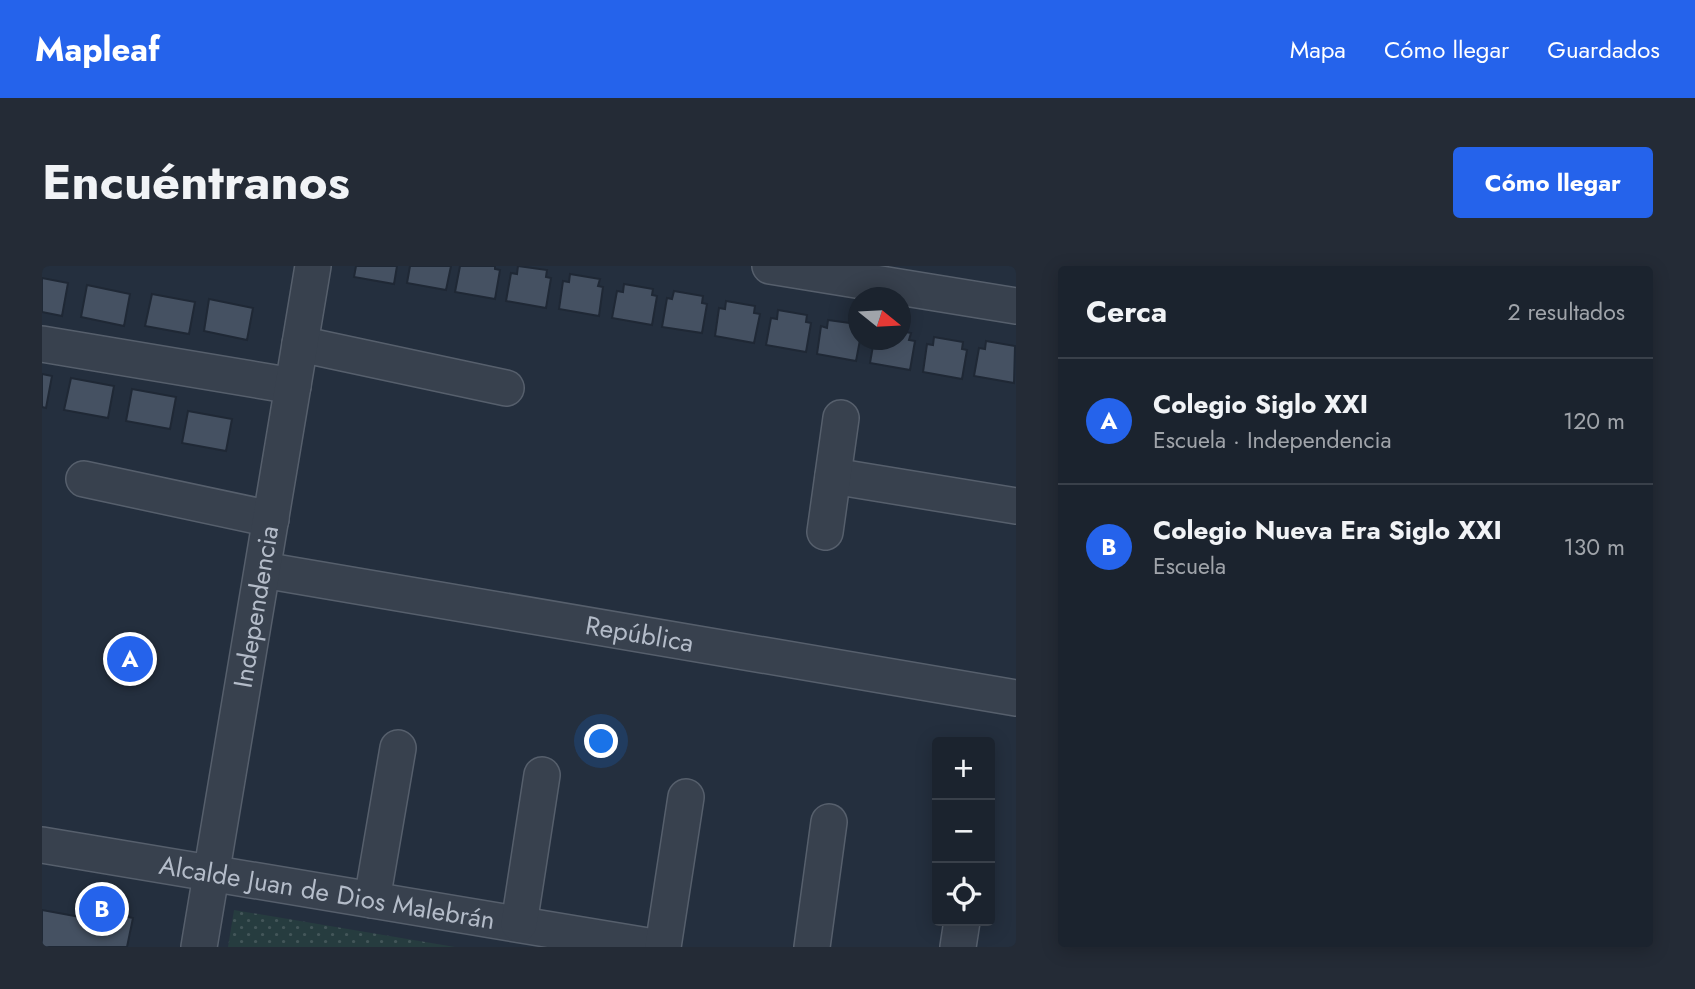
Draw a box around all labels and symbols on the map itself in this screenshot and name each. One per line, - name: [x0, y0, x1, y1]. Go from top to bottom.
- north arrow: [848, 287, 911, 350]
- street label: Independencia: [224, 523, 288, 691]
- street label: República: [583, 606, 696, 662]
- pin: A: [107, 633, 153, 685]
- your location: [584, 724, 618, 758]
- street label: Alcalde Juan de Dios Malebrán: [156, 846, 498, 939]
- pin: B: [79, 883, 125, 935]

